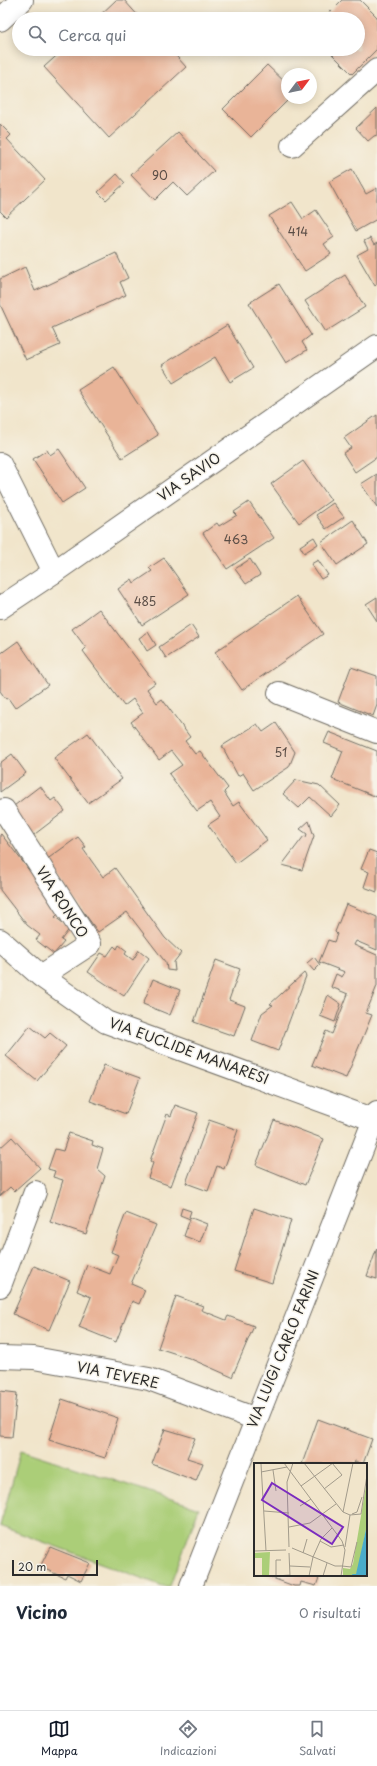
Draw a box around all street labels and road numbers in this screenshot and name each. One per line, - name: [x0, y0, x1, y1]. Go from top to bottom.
- street label: VIA SAVIO: [153, 447, 225, 506]
- street label: VIA RONCO: [31, 862, 93, 942]
- street label: VIA EUCLIDE MANARESI: [106, 1012, 272, 1089]
- street label: VIA LUIGI CARLO FARINI: [241, 1266, 324, 1431]
- street label: VIA TEVERE: [75, 1356, 161, 1393]

